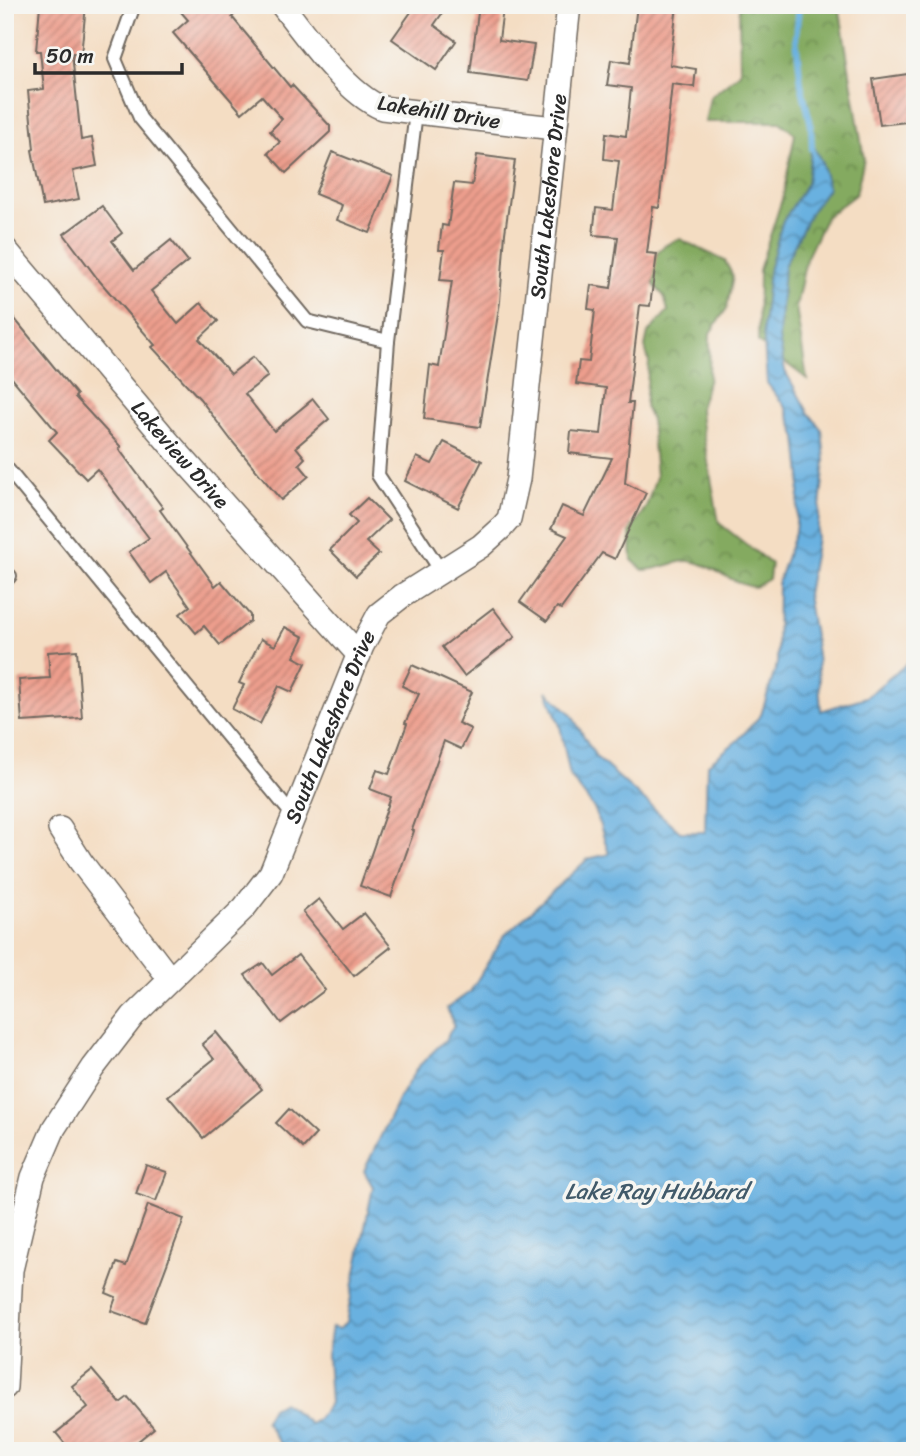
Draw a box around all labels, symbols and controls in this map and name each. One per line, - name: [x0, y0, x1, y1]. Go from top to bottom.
- scale bar: [35, 32, 182, 76]
- text: 50 m: [46, 37, 94, 75]
- street label: Lakehill Drive: [375, 84, 503, 140]
- street label: South Lakeshore Drive: [518, 92, 578, 301]
- street label: Lakeview Drive: [121, 391, 239, 518]
- street label: South Lakeshore Drive: [274, 623, 386, 829]
- water label: Lake Ray Hubbard: [565, 1171, 753, 1212]

